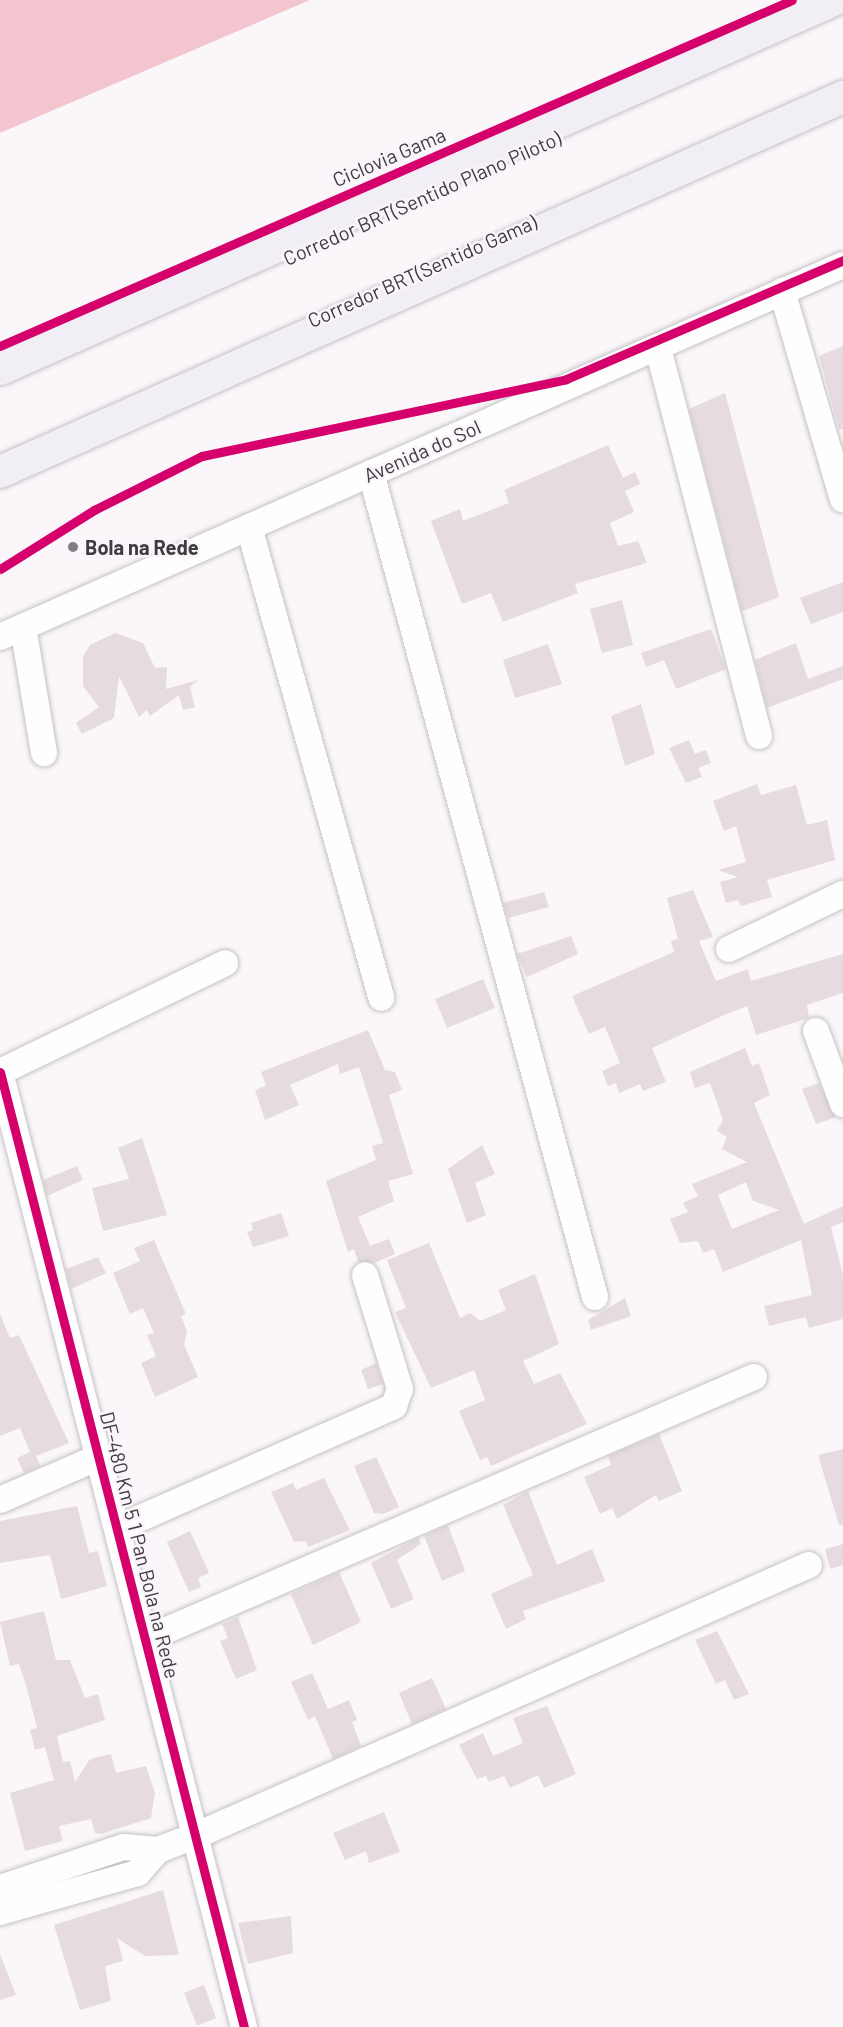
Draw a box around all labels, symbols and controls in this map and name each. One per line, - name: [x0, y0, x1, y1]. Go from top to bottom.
- street label: Ciclovia Gama: [329, 122, 449, 192]
- street label: Corredor BRT(Sentido Plano Piloto): [279, 126, 565, 270]
- street label: Corredor BRT(Sentido Gama): [304, 210, 540, 332]
- street label: Avenida do Sol: [360, 415, 484, 487]
- place label: Bola na Rede: [85, 535, 199, 559]
- marker: Bola na Rede: [66, 540, 80, 554]
- street label: DF-480 Km 5 1 Pan Bola na Rede: [95, 1409, 185, 1681]

